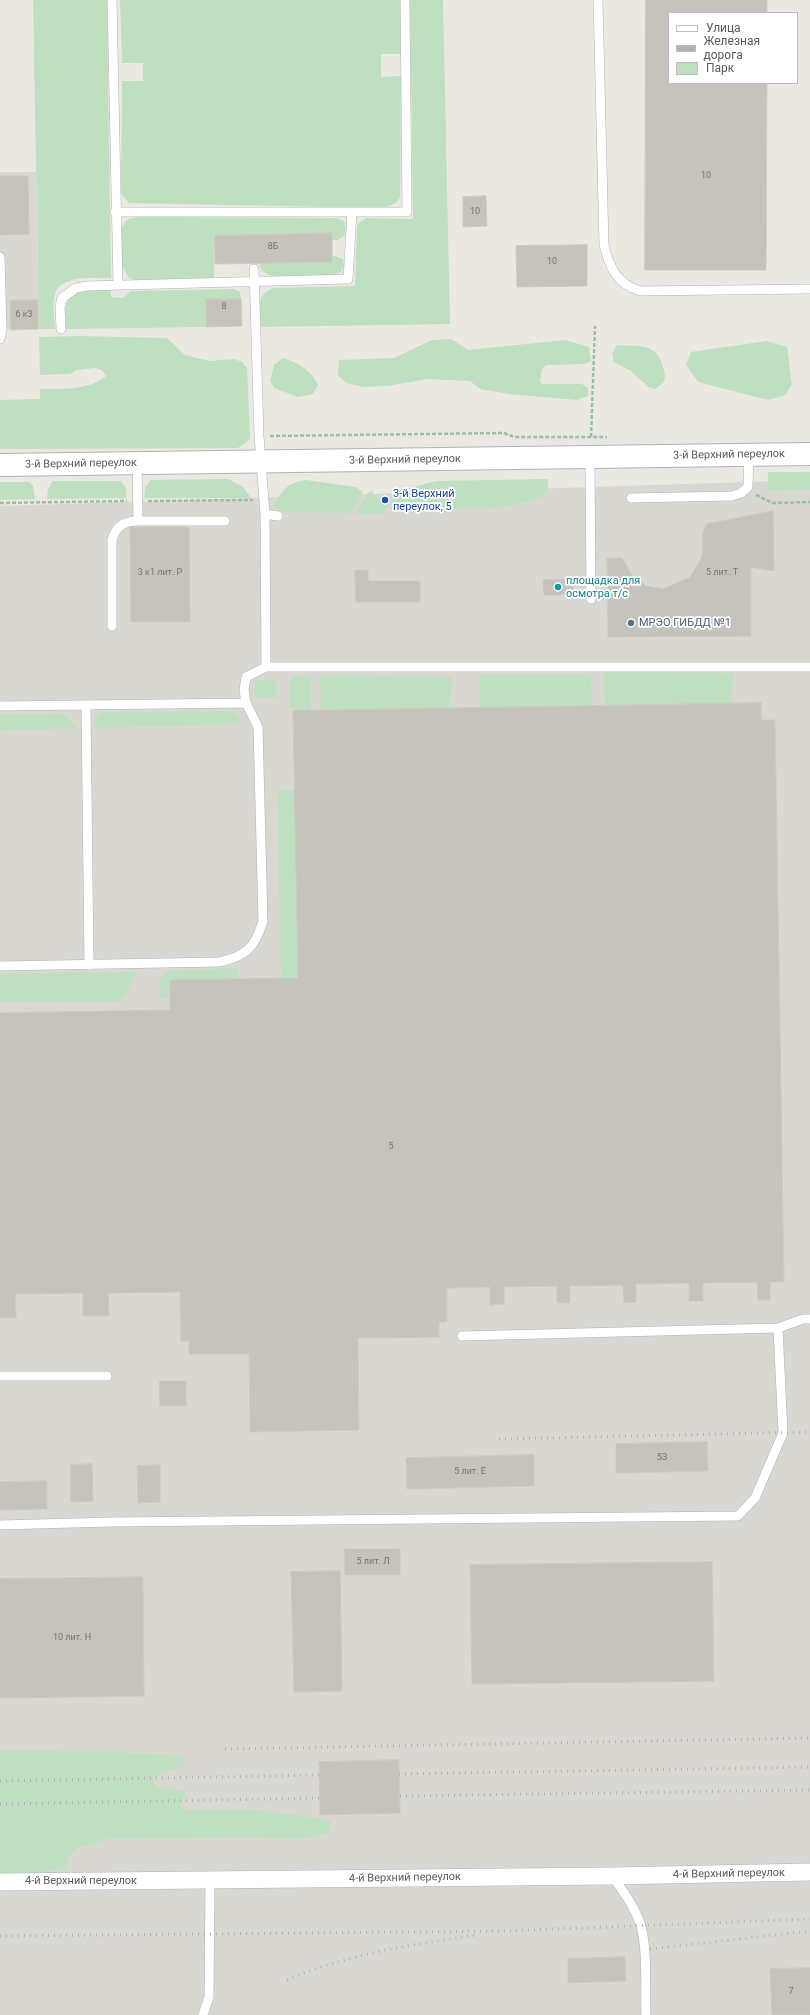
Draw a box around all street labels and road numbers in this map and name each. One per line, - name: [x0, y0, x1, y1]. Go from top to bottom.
- street label: 3-й Верхний переулок: [673, 447, 785, 463]
- street label: 3-й Верхний переулок: [349, 452, 461, 468]
- street label: 3-й Верхний переулок: [25, 456, 137, 472]
- street label: 4-й Верхний переулок: [673, 1866, 785, 1882]
- street label: 4-й Верхний переулок: [349, 1870, 461, 1886]
- street label: 4-й Верхний переулок: [25, 1874, 137, 1888]

